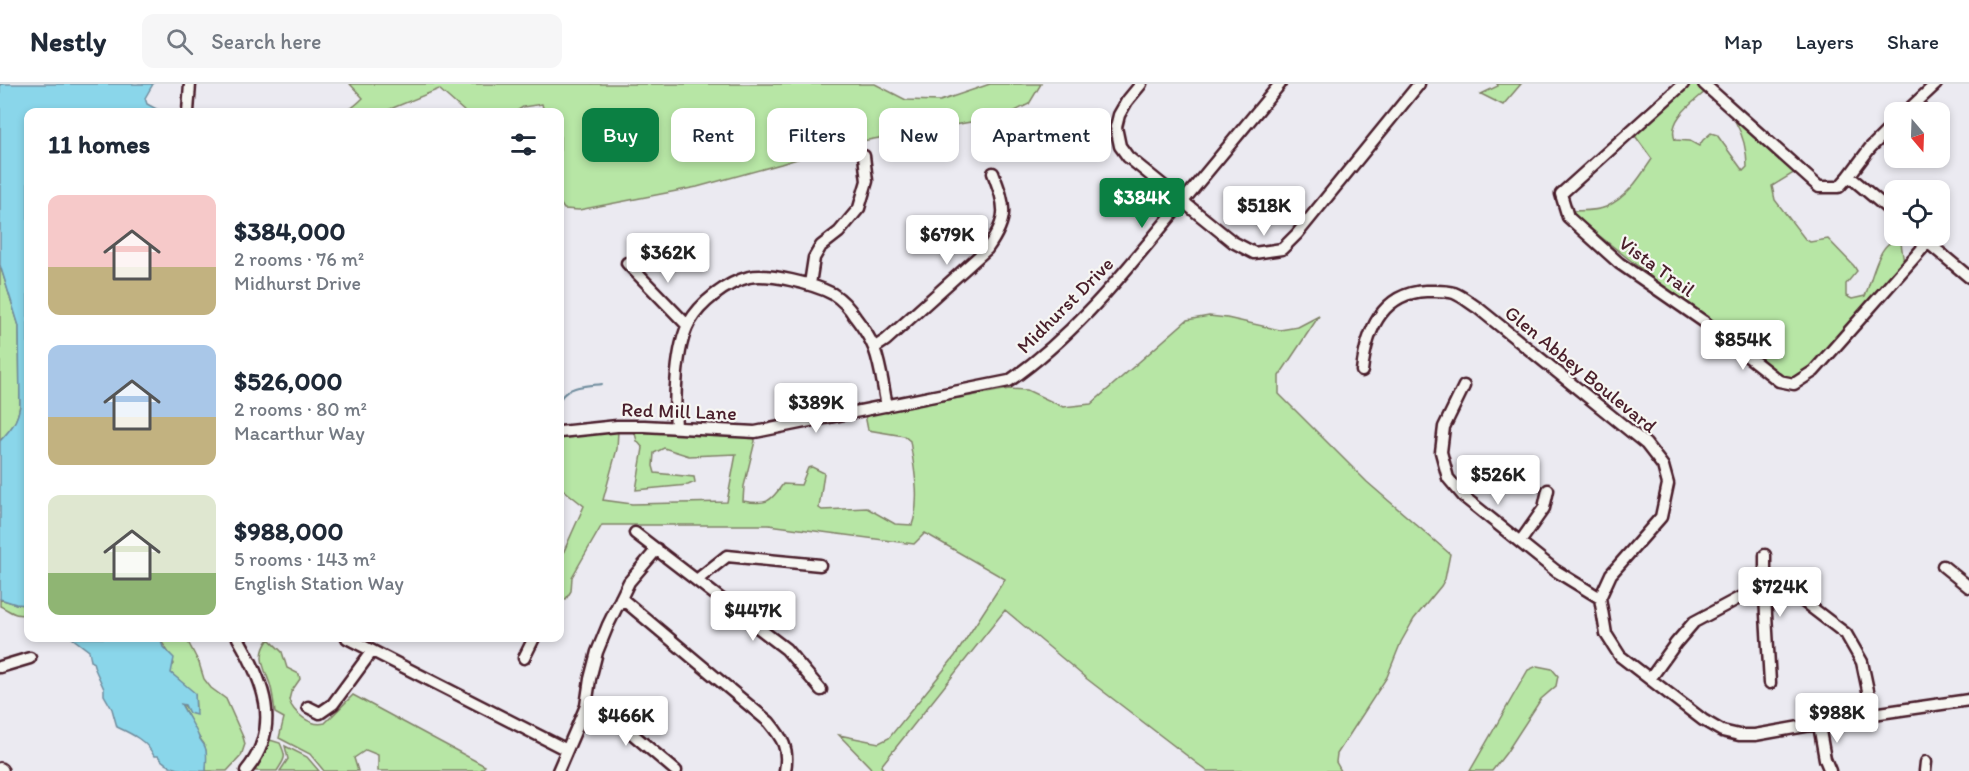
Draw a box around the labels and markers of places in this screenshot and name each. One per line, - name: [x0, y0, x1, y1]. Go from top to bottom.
- pin: $384K: [1100, 178, 1184, 229]
- pin: $518K: [1222, 186, 1306, 237]
- pin: $679K: [905, 215, 989, 266]
- pin: $362K: [626, 233, 710, 284]
- pin: $854K: [1701, 320, 1785, 371]
- pin: $389K: [774, 383, 858, 434]
- pin: $526K: [1456, 455, 1540, 506]
- pin: $724K: [1738, 567, 1822, 618]
- pin: $447K: [711, 591, 795, 642]
- pin: $988K: [1795, 693, 1879, 744]
- pin: $466K: [584, 696, 668, 747]

